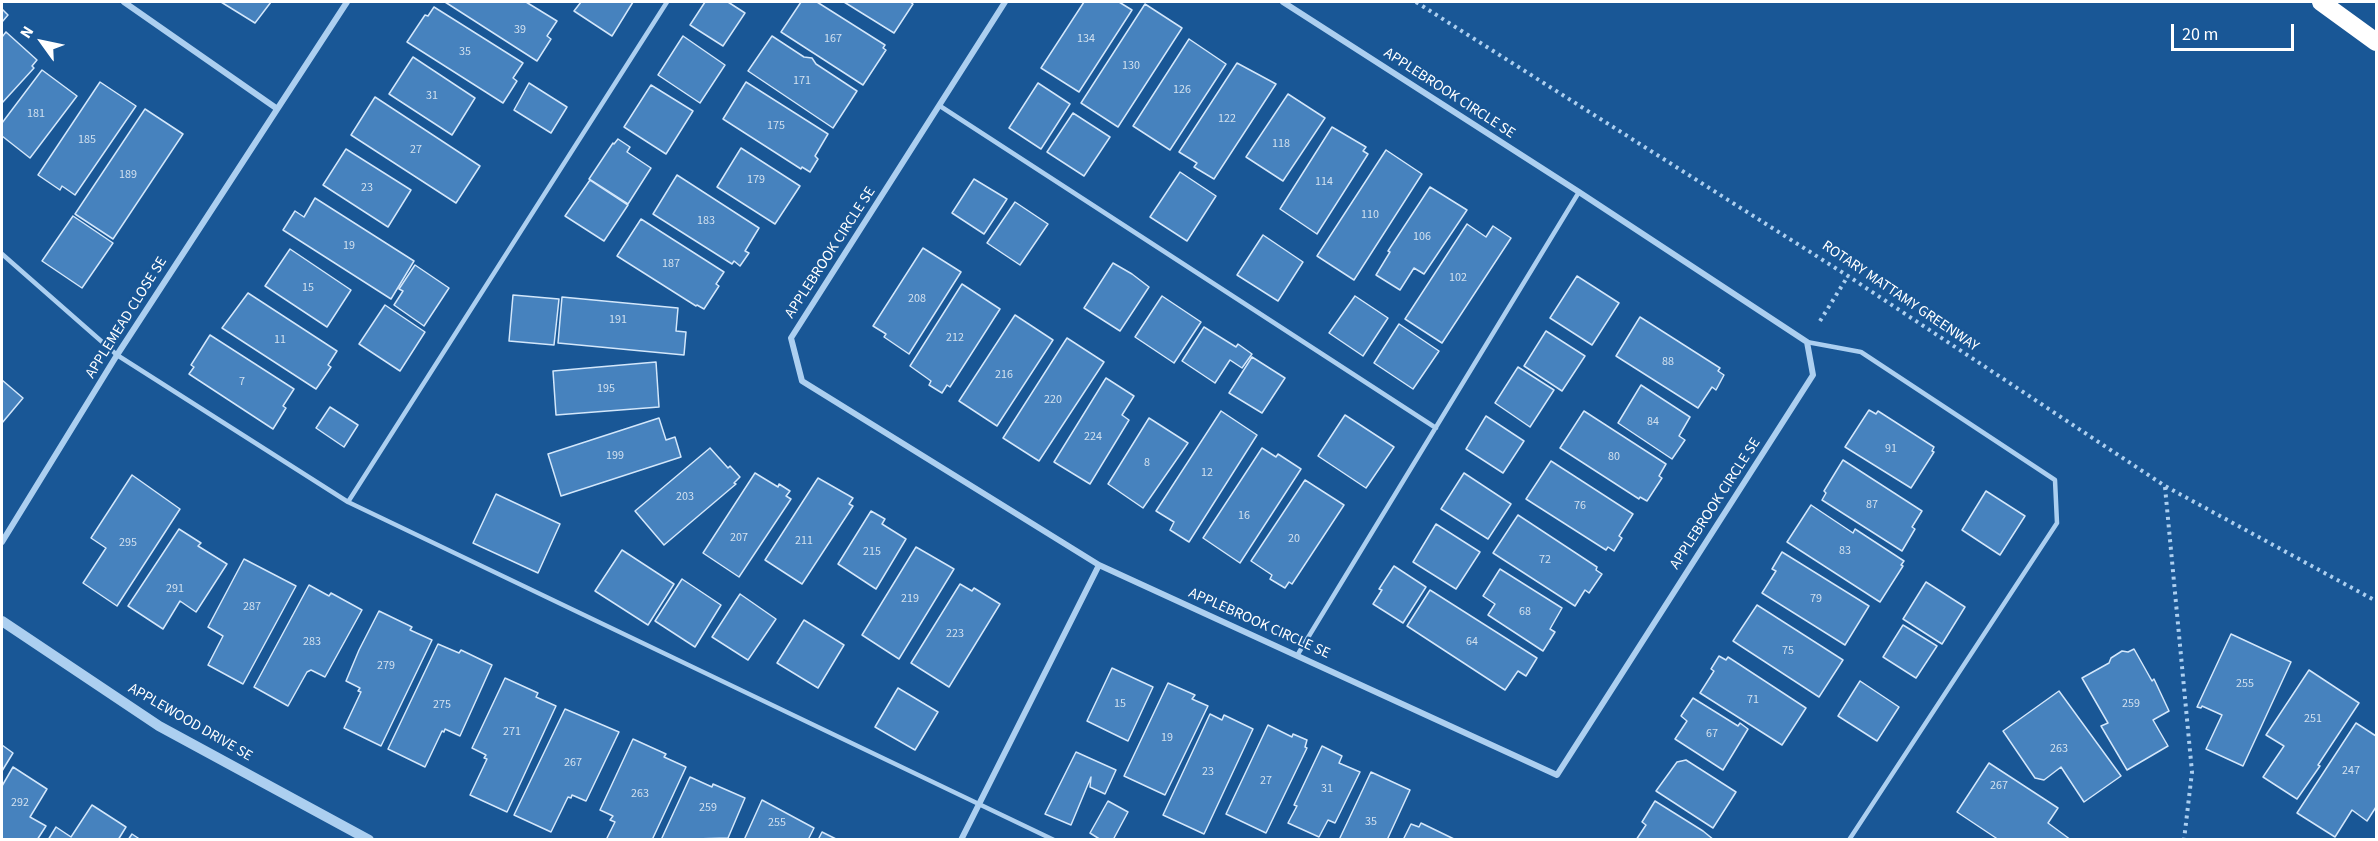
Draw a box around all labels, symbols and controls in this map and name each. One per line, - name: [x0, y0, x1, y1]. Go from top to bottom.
- north arrow: [12, 12, 72, 72]
- scale bar: [2174, 12, 2297, 50]
- text: N: [15, 22, 39, 43]
- text: 20 m: [2182, 22, 2218, 47]
- house number: 39: [514, 23, 526, 37]
- house number: 167: [824, 32, 842, 46]
- house number: 134: [1077, 32, 1095, 46]
- house number: 35: [459, 45, 471, 59]
- street label: APPLEBROOK CIRCLE SE: [1380, 45, 1518, 143]
- house number: 130: [1122, 59, 1140, 73]
- house number: 171: [793, 74, 811, 88]
- house number: 126: [1173, 83, 1191, 97]
- house number: 31: [426, 89, 438, 103]
- house number: 181: [27, 107, 45, 121]
- house number: 122: [1218, 112, 1236, 126]
- house number: 175: [767, 119, 785, 133]
- house number: 185: [78, 133, 96, 147]
- house number: 118: [1272, 137, 1290, 151]
- house number: 27: [410, 143, 422, 157]
- house number: 189: [119, 168, 137, 182]
- house number: 179: [747, 173, 765, 187]
- house number: 114: [1315, 175, 1333, 189]
- house number: 23: [361, 181, 373, 195]
- street label: APPLEBROOK CIRCLE SE: [782, 184, 880, 322]
- house number: 110: [1361, 208, 1379, 222]
- house number: 183: [697, 214, 715, 228]
- house number: 106: [1413, 230, 1431, 244]
- street label: ROTARY MATTAMY GREENWAY: [1818, 238, 1982, 356]
- house number: 19: [343, 239, 355, 253]
- street label: APPLEMEAD CLOSE SE: [82, 254, 172, 382]
- house number: 187: [662, 257, 680, 271]
- house number: 102: [1449, 271, 1467, 285]
- house number: 15: [302, 281, 314, 295]
- house number: 208: [908, 292, 926, 306]
- house number: 191: [609, 313, 627, 327]
- house number: 212: [946, 331, 964, 345]
- house number: 11: [274, 333, 286, 347]
- house number: 88: [1662, 355, 1674, 369]
- house number: 216: [995, 368, 1013, 382]
- house number: 7: [239, 375, 245, 389]
- house number: 195: [597, 382, 615, 396]
- house number: 220: [1044, 393, 1062, 407]
- house number: 84: [1647, 415, 1659, 429]
- house number: 224: [1084, 430, 1102, 444]
- street label: APPLEBROOK CIRCLE SE: [1667, 435, 1765, 573]
- house number: 91: [1885, 442, 1897, 456]
- house number: 199: [606, 449, 624, 463]
- house number: 80: [1608, 450, 1620, 464]
- house number: 8: [1144, 456, 1150, 470]
- house number: 12: [1201, 466, 1213, 480]
- house number: 203: [676, 490, 694, 504]
- house number: 87: [1866, 498, 1878, 512]
- house number: 76: [1574, 499, 1586, 513]
- house number: 16: [1238, 509, 1250, 523]
- house number: 207: [730, 531, 748, 545]
- house number: 20: [1288, 532, 1300, 546]
- house number: 211: [795, 534, 813, 548]
- house number: 295: [119, 536, 137, 550]
- house number: 83: [1839, 544, 1851, 558]
- house number: 215: [863, 545, 881, 559]
- house number: 72: [1539, 553, 1551, 567]
- house number: 291: [166, 582, 184, 596]
- street label: APPLEBROOK CIRCLE SE: [1185, 585, 1333, 663]
- house number: 219: [901, 592, 919, 606]
- house number: 79: [1810, 592, 1822, 606]
- house number: 287: [243, 600, 261, 614]
- house number: 68: [1519, 605, 1531, 619]
- house number: 223: [946, 627, 964, 641]
- house number: 283: [303, 635, 321, 649]
- house number: 64: [1466, 635, 1478, 649]
- house number: 75: [1782, 644, 1794, 658]
- house number: 279: [377, 659, 395, 673]
- house number: 255: [2236, 677, 2254, 691]
- street label: APPLEWOOD DRIVE SE: [125, 680, 255, 766]
- house number: 71: [1747, 693, 1759, 707]
- house number: 15: [1114, 697, 1126, 711]
- house number: 259: [2122, 697, 2140, 711]
- house number: 275: [433, 698, 451, 712]
- house number: 251: [2304, 712, 2322, 726]
- house number: 271: [503, 725, 521, 739]
- house number: 67: [1706, 727, 1718, 741]
- house number: 19: [1161, 731, 1173, 745]
- house number: 263: [2050, 742, 2068, 756]
- house number: 267: [564, 756, 582, 770]
- house number: 247: [2342, 764, 2360, 778]
- house number: 23: [1202, 765, 1214, 779]
- house number: 27: [1260, 774, 1272, 788]
- house number: 267: [1990, 779, 2008, 793]
- house number: 31: [1321, 782, 1333, 796]
- house number: 263: [631, 787, 649, 801]
- house number: 292: [11, 796, 29, 810]
- house number: 259: [699, 801, 717, 815]
- house number: 35: [1365, 815, 1377, 829]
- house number: 255: [768, 816, 786, 830]

